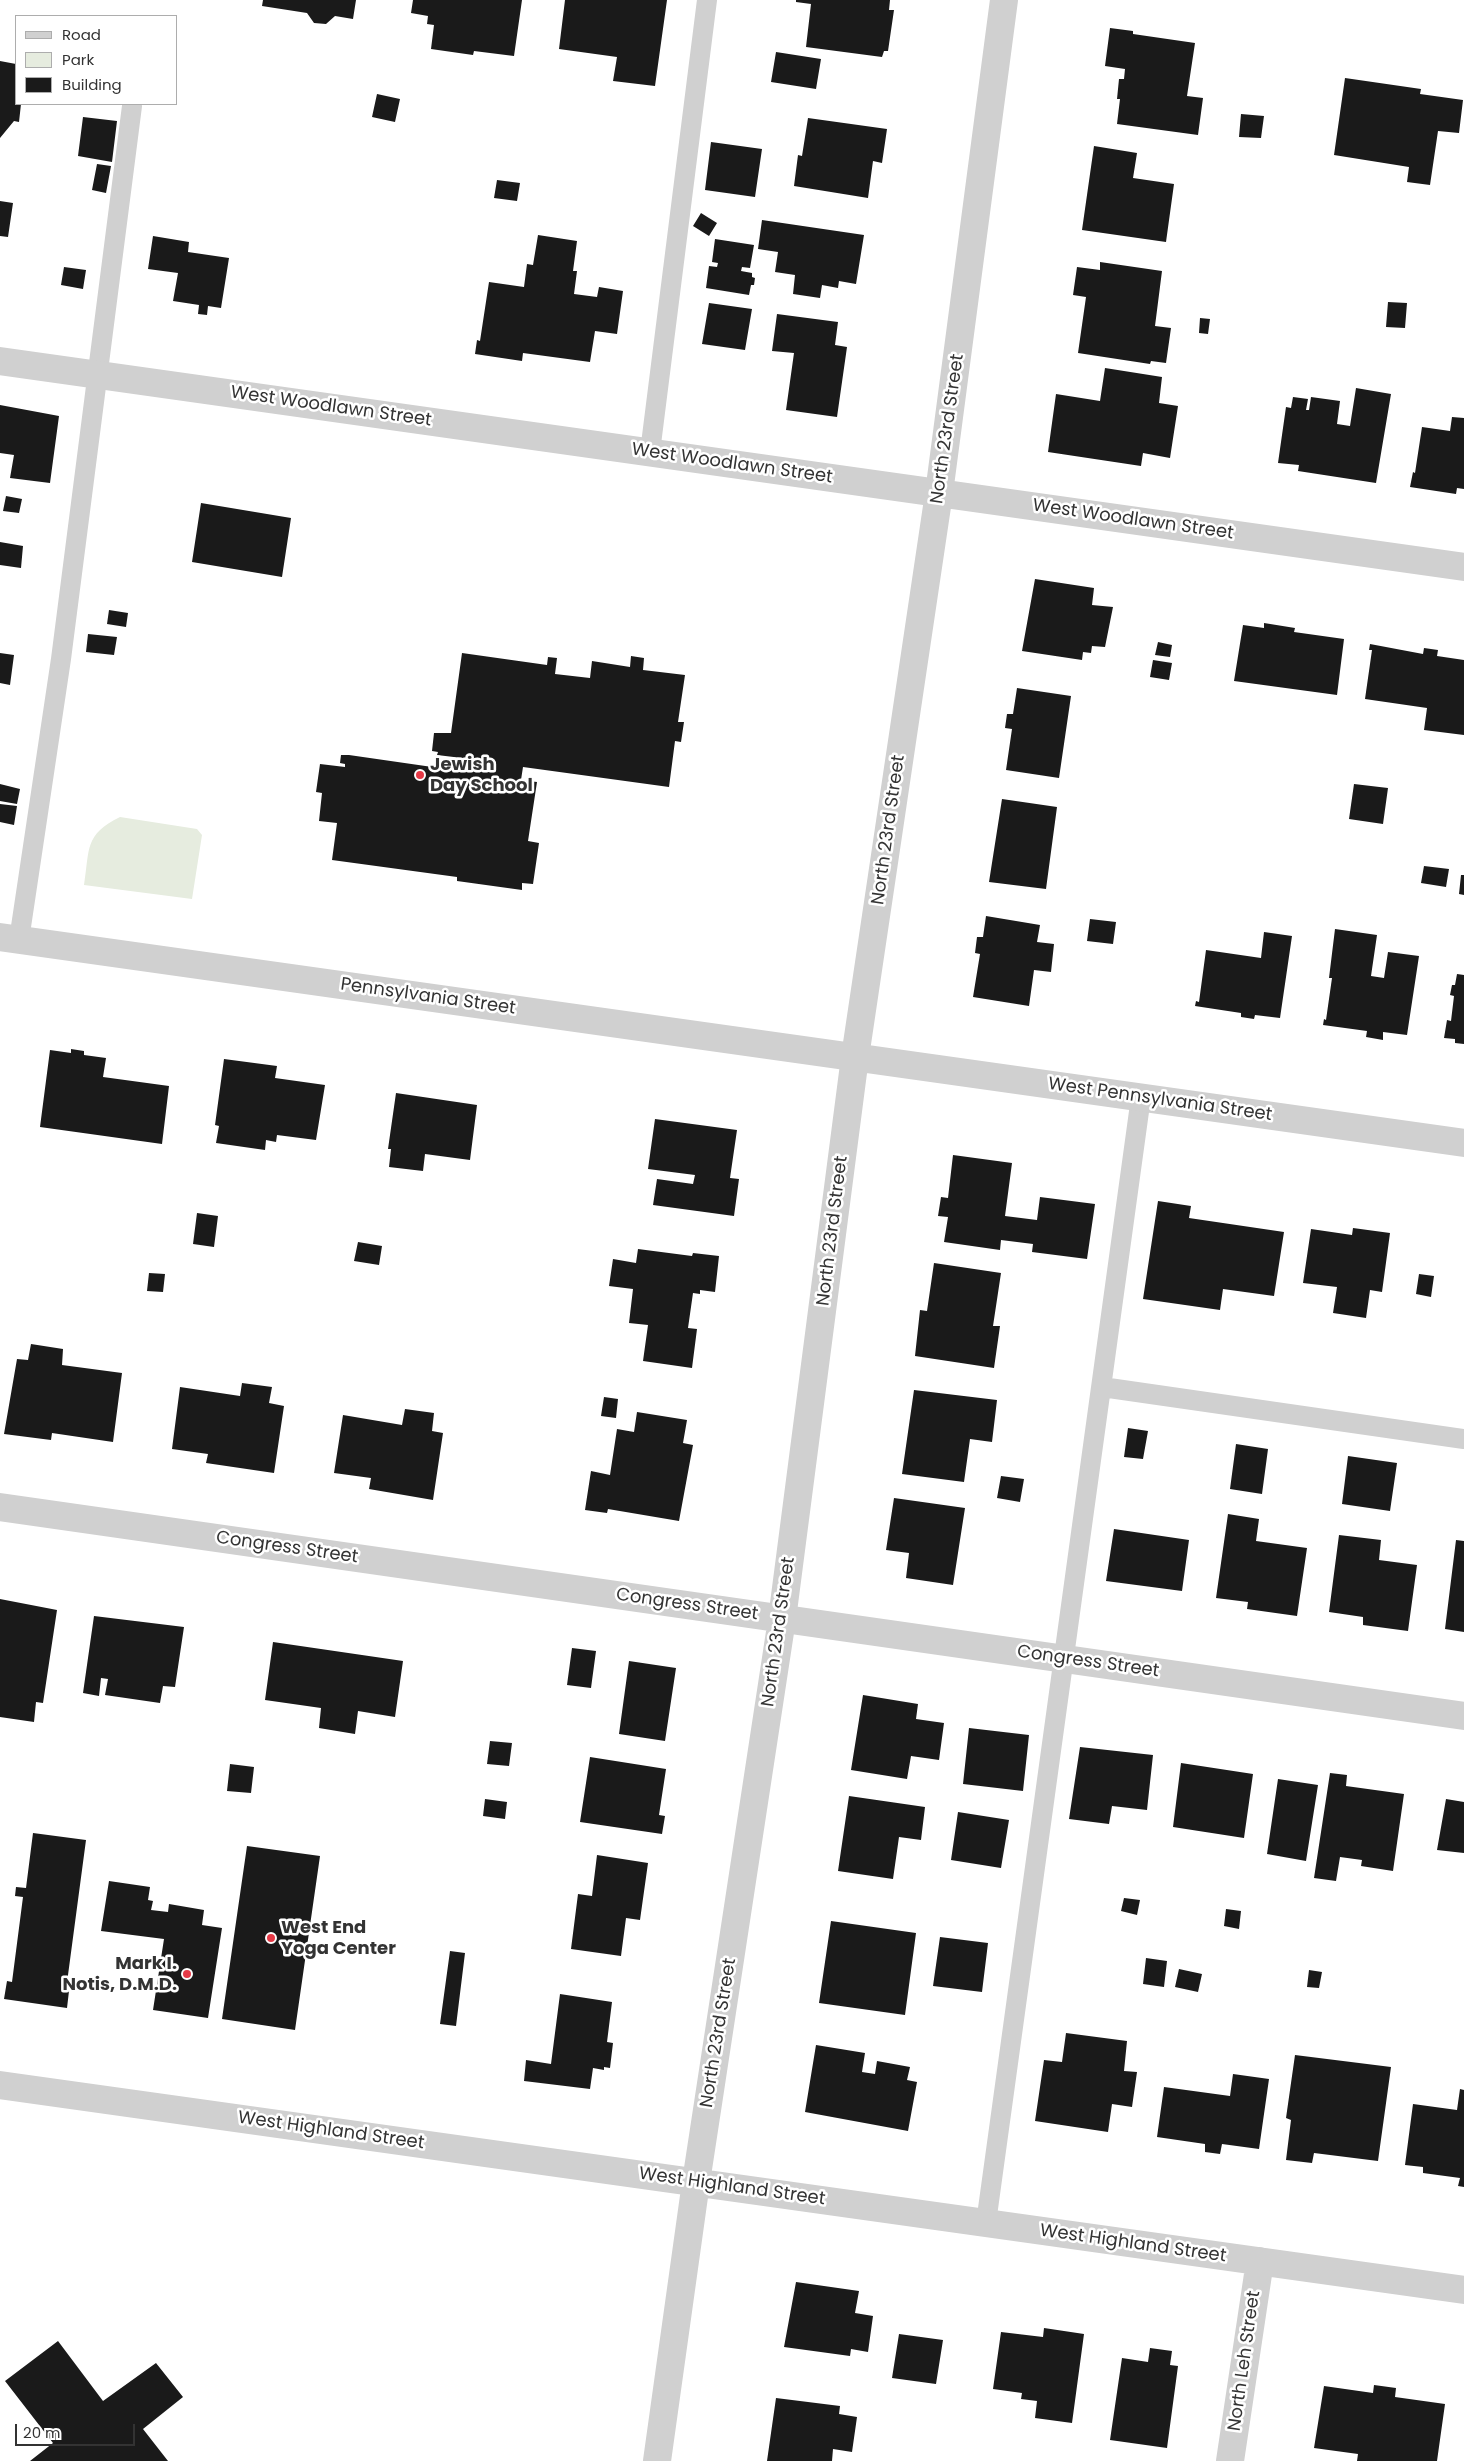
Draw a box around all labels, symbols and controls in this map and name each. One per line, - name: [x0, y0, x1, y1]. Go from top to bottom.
- legend: [15, 15, 178, 105]
- text: Road: [62, 24, 101, 45]
- text: Park: [62, 49, 94, 70]
- text: Building: [62, 74, 122, 95]
- street label: North 23rd Street: [927, 353, 969, 505]
- street label: West Woodlawn Street: [229, 382, 433, 432]
- street label: West Woodlawn Street: [630, 439, 834, 489]
- street label: West Woodlawn Street: [1031, 495, 1235, 545]
- place label: Jewish Day School: [430, 754, 533, 796]
- street label: North 23rd Street: [868, 754, 910, 906]
- marker: Jewish Day School: [414, 769, 426, 781]
- street label: Pennsylvania Street: [339, 974, 517, 1020]
- street label: West Pennsylvania Street: [1047, 1074, 1273, 1126]
- street label: North 23rd Street: [813, 1155, 853, 1307]
- street label: Congress Street: [215, 1527, 359, 1569]
- street label: North 23rd Street: [758, 1556, 800, 1708]
- street label: Congress Street: [615, 1584, 759, 1626]
- street label: Congress Street: [1016, 1641, 1160, 1683]
- place label: West End Yoga Center: [281, 1917, 396, 1960]
- marker: West End Yoga Center: [265, 1932, 277, 1944]
- place label: Mark I. Notis, D.M.D.: [62, 1953, 177, 1996]
- street label: North 23rd Street: [697, 1957, 741, 2109]
- marker: Mark I. Notis, D.M.D.: [181, 1968, 193, 1980]
- street label: West Highland Street: [236, 2107, 426, 2155]
- street label: West Highland Street: [637, 2163, 827, 2211]
- street label: West Highland Street: [1038, 2220, 1228, 2268]
- street label: North Leh Street: [1224, 2289, 1266, 2433]
- scale bar: [18, 2414, 138, 2446]
- text: 20 m: [23, 2422, 61, 2443]

